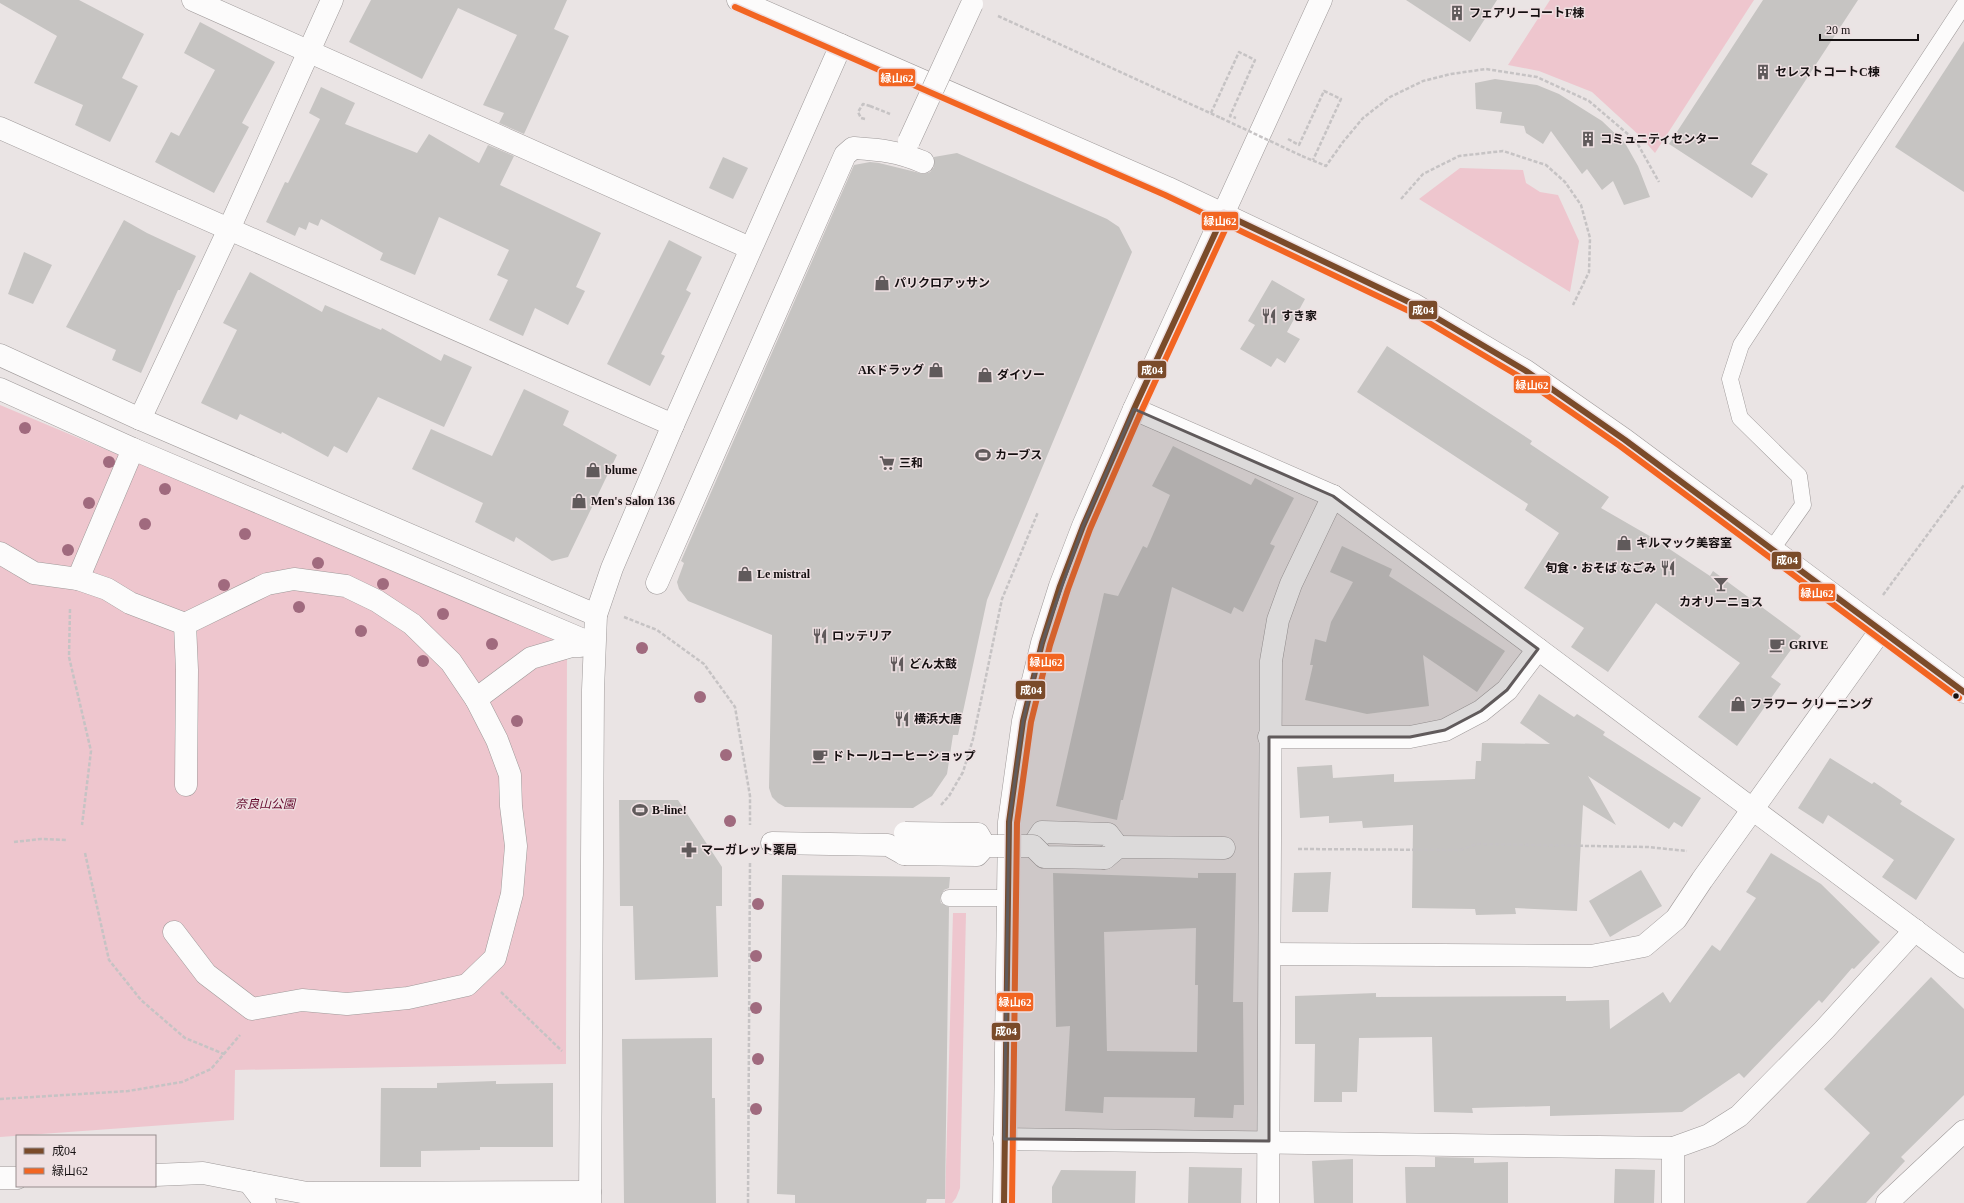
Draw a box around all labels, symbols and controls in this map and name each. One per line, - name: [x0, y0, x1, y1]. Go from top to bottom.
- building icon: フェアリーコートF棟: [1448, 4, 1466, 22]
- place label: フェアリーコートF棟: [1469, 6, 1584, 20]
- scale bar: [1820, 16, 1918, 42]
- text: 20 m: [1826, 23, 1851, 37]
- building icon: セレストコートC棟: [1754, 63, 1772, 81]
- place label: セレストコートC棟: [1775, 65, 1880, 79]
- line badge: 緑山62: [878, 68, 916, 87]
- text: 緑山62: [881, 72, 914, 84]
- building icon: コミュニティセンター: [1579, 130, 1597, 148]
- place label: コミュニティセンター: [1600, 132, 1719, 146]
- line badge: 緑山62: [1201, 211, 1239, 231]
- text: 緑山62: [1204, 215, 1237, 227]
- shop icon: パリクロアッサン: [873, 274, 891, 292]
- place label: パリクロアッサン: [894, 276, 990, 290]
- line badge: 成04: [1408, 300, 1438, 320]
- text: 成04: [1412, 304, 1434, 316]
- restaurant icon: すき家: [1260, 307, 1278, 325]
- place label: すき家: [1281, 309, 1317, 323]
- line badge: 成04: [1137, 360, 1167, 379]
- shop icon: AKドラッグ: [927, 361, 945, 379]
- place label: AKドラッグ: [858, 363, 924, 377]
- text: 成04: [1141, 364, 1163, 376]
- shop icon: ダイソー: [976, 366, 994, 384]
- place label: ダイソー: [997, 368, 1045, 382]
- line badge: 緑山62: [1513, 375, 1551, 394]
- text: 緑山62: [1516, 379, 1549, 391]
- sports icon: カーブス: [974, 446, 992, 464]
- place label: カーブス: [995, 448, 1042, 462]
- supermarket icon: 三和: [878, 454, 896, 472]
- place label: 三和: [899, 456, 923, 470]
- shop icon: blume: [584, 461, 602, 479]
- place label: blume: [605, 463, 638, 477]
- shop icon: Men's Salon 136: [570, 492, 588, 510]
- place label: Men's Salon 136: [591, 494, 675, 508]
- shop icon: キルマック美容室: [1615, 534, 1633, 552]
- place label: キルマック美容室: [1636, 536, 1732, 550]
- line badge: 成04: [1771, 551, 1802, 570]
- text: 成04: [1776, 554, 1798, 566]
- restaurant icon: 旬食・おそば なごみ: [1659, 559, 1677, 577]
- place label: 旬食・おそば なごみ: [1545, 561, 1656, 575]
- shop icon: Le mistral: [736, 565, 754, 583]
- place label: Le mistral: [757, 567, 811, 581]
- bar icon: カオリーニョス: [1712, 575, 1730, 593]
- line badge: 緑山62: [1798, 583, 1836, 602]
- text: 緑山62: [1801, 587, 1834, 599]
- place label: カオリーニョス: [1679, 595, 1763, 609]
- restaurant icon: ロッテリア: [811, 627, 829, 645]
- place label: ロッテリア: [832, 629, 892, 643]
- cafe icon: GRIVE: [1768, 636, 1786, 654]
- place label: GRIVE: [1789, 638, 1828, 652]
- line badge: 緑山62: [1027, 653, 1065, 672]
- restaurant icon: どん太鼓: [888, 655, 906, 673]
- text: 緑山62: [1030, 656, 1063, 668]
- place label: どん太鼓: [909, 657, 957, 671]
- line badge: 成04: [1015, 680, 1046, 700]
- text: 成04: [1020, 684, 1042, 696]
- unlabelled marker: [1951, 691, 1961, 701]
- shop icon: フラワー クリーニング: [1729, 695, 1747, 713]
- place label: フラワー クリーニング: [1750, 697, 1873, 711]
- restaurant icon: 横浜大唐: [893, 710, 911, 728]
- place label: 横浜大唐: [914, 712, 962, 726]
- cafe icon: ドトールコーヒーショップ: [811, 747, 829, 765]
- place label: ドトールコーヒーショップ: [832, 749, 976, 763]
- park label: 奈良山公園: [235, 797, 297, 811]
- sports icon: B-line!: [631, 801, 649, 819]
- place label: B-line!: [652, 803, 687, 817]
- pharmacy icon: マーガレット薬局: [680, 841, 698, 859]
- place label: マーガレット薬局: [701, 843, 797, 857]
- line badge: 緑山62: [996, 992, 1034, 1012]
- text: 緑山62: [999, 996, 1032, 1008]
- line badge: 成04: [991, 1022, 1021, 1041]
- text: 成04: [995, 1025, 1017, 1037]
- legend: [16, 1135, 156, 1187]
- text: 成04: [52, 1144, 76, 1158]
- text: 緑山62: [52, 1164, 88, 1178]

